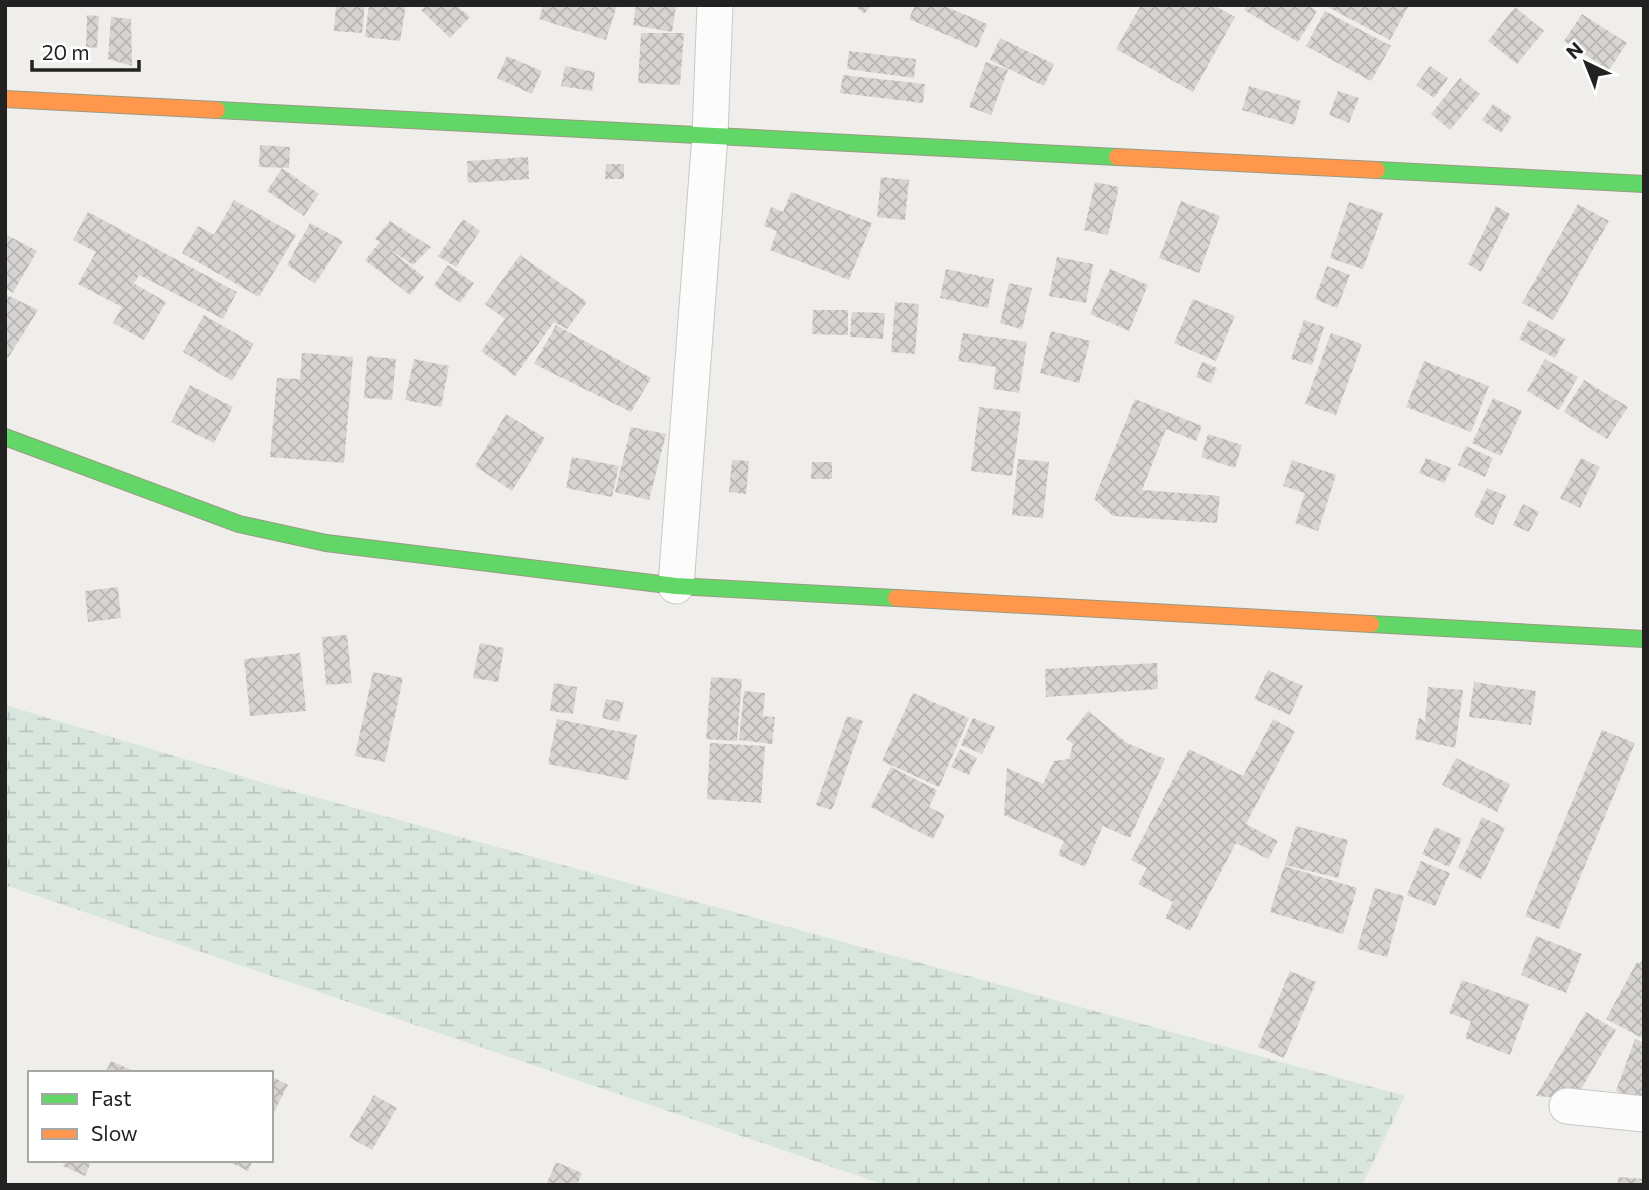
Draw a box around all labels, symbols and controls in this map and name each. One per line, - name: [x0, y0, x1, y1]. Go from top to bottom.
- scale bar: [32, 28, 138, 72]
- north arrow: [1551, 28, 1621, 98]
- text: N: [1561, 37, 1587, 63]
- text: 20 m: [42, 39, 90, 64]
- legend: [28, 1071, 273, 1162]
- text: Fast: [91, 1085, 132, 1110]
- text: Slow: [91, 1120, 138, 1145]

